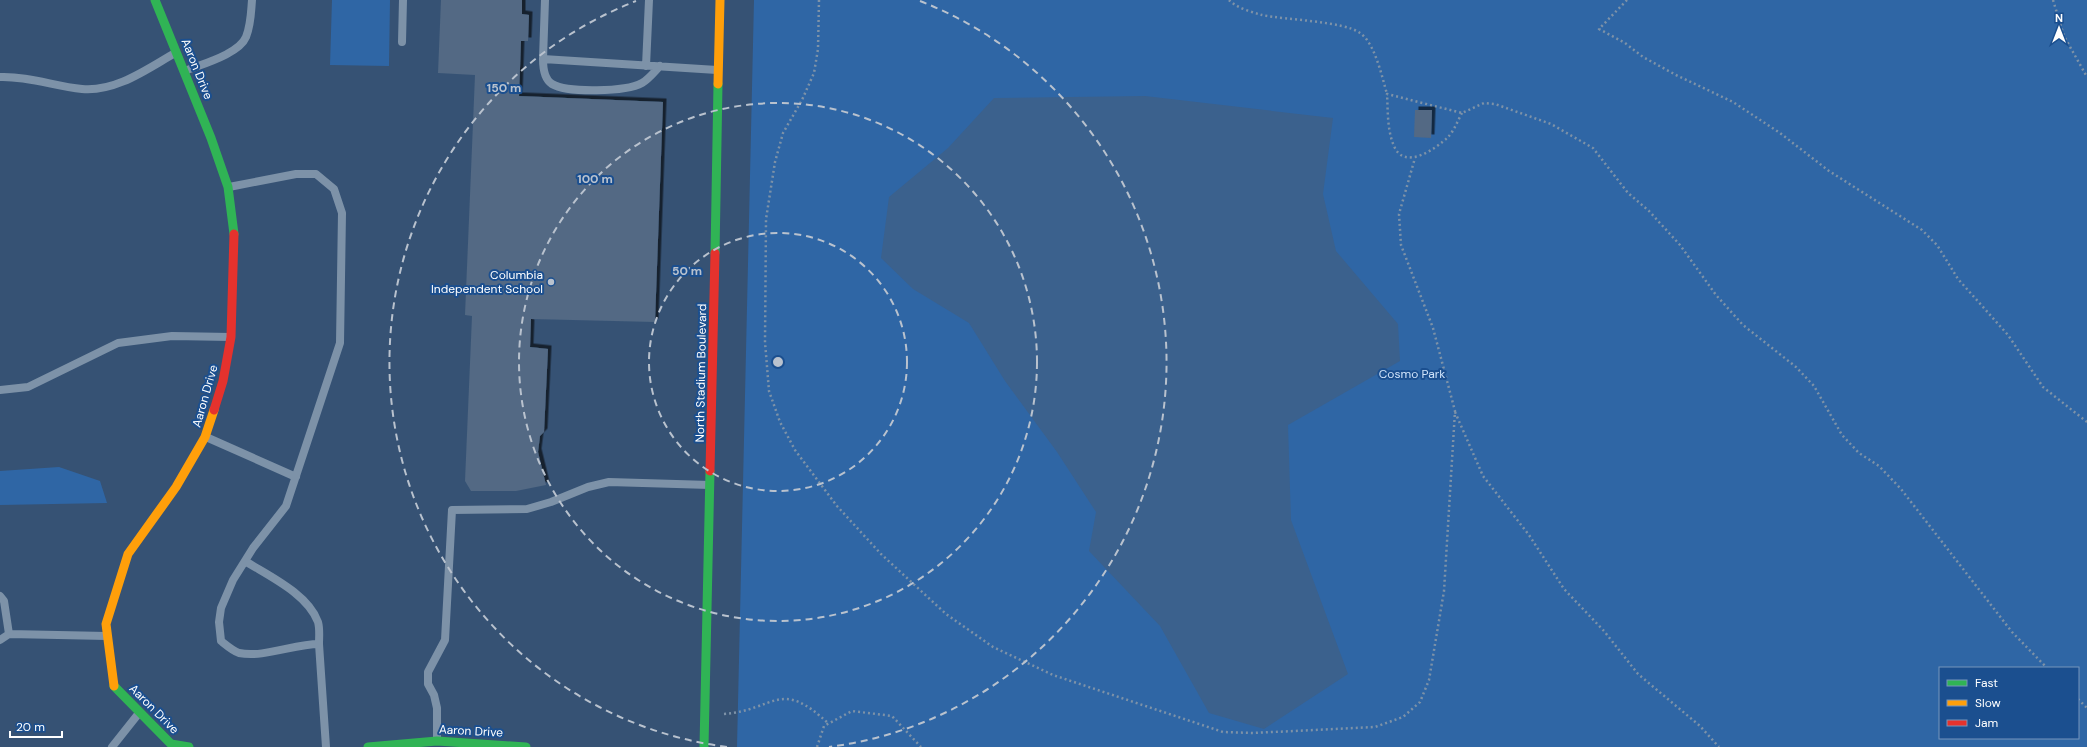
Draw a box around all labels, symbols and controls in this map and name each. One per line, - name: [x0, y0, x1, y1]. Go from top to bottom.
- north arrow: [2039, 8, 2079, 48]
- text: N: [2055, 11, 2063, 25]
- street label: Aaron Drive: [178, 36, 216, 102]
- text: 150 m: [487, 80, 521, 96]
- text: 100 m: [577, 171, 613, 187]
- text: 50 m: [672, 263, 702, 279]
- place label: Columbia Independent School: [431, 267, 543, 297]
- marker: Columbia Independent School: [546, 277, 556, 287]
- street label: North Stadium Boulevard: [692, 303, 710, 443]
- centre of rings: [771, 355, 785, 369]
- street label: Aaron Drive: [188, 363, 222, 429]
- park label: Cosmo Park: [1379, 366, 1445, 382]
- legend: [1939, 667, 2079, 739]
- text: Fast: [1975, 675, 1998, 691]
- street label: Aaron Drive: [126, 681, 182, 737]
- text: Slow: [1975, 695, 2001, 711]
- scale bar: [10, 713, 62, 739]
- text: Jam: [1975, 715, 1998, 731]
- text: 20 m: [16, 719, 45, 735]
- street label: Aaron Drive: [439, 721, 504, 741]

